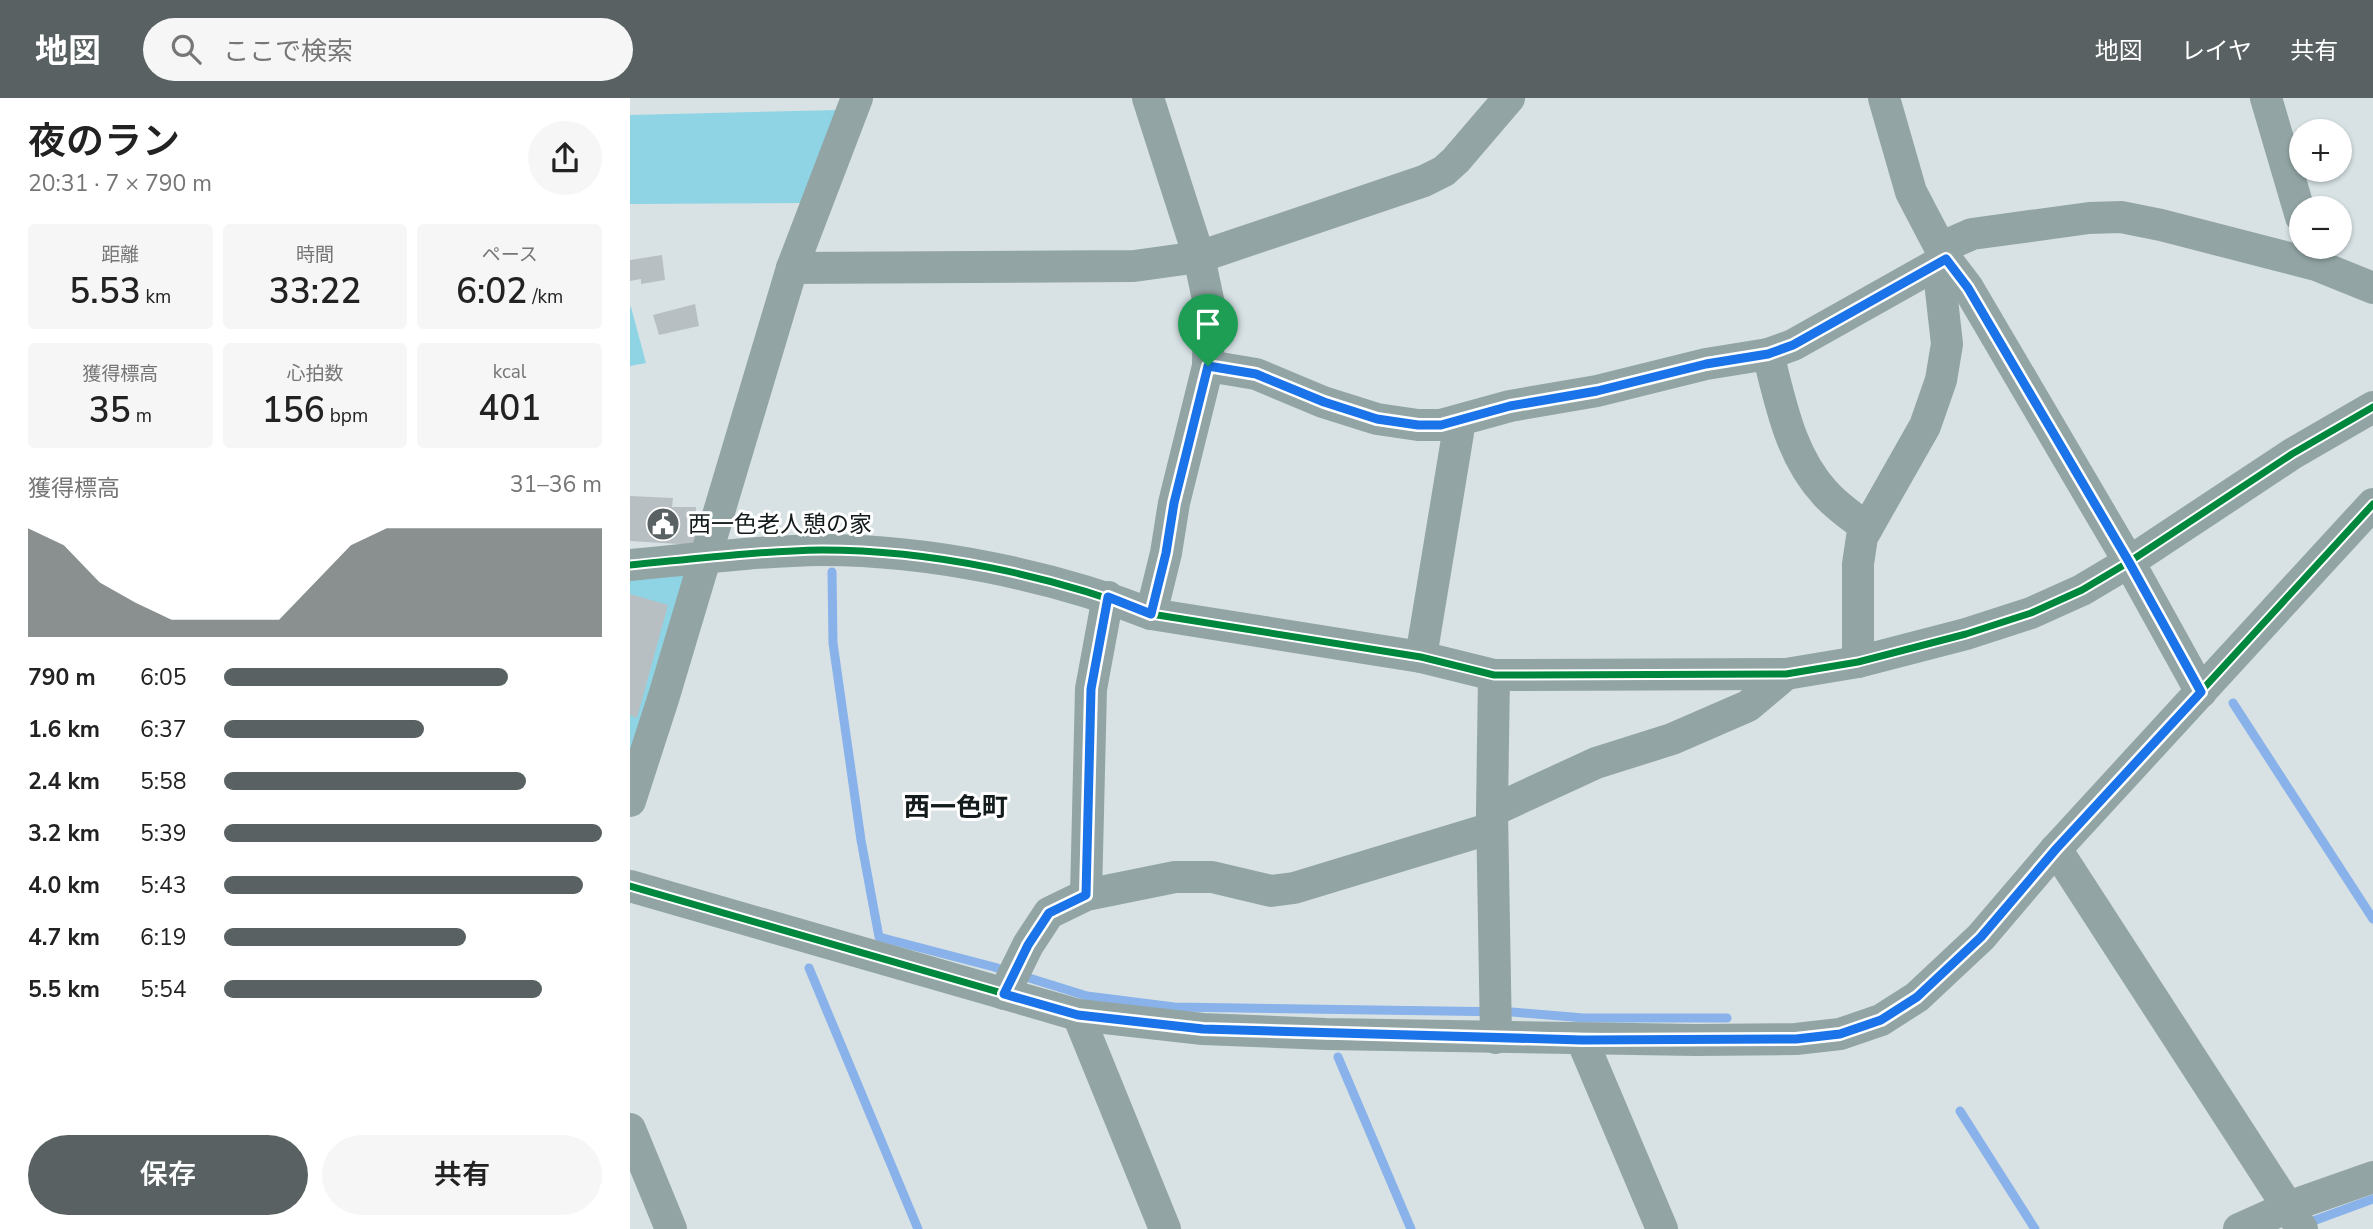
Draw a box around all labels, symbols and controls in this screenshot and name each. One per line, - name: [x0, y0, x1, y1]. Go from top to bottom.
- search box: [143, 18, 633, 81]
- text: 地図: [35, 29, 101, 74]
- icon: search: [167, 30, 205, 68]
- text: ここで検索: [223, 34, 353, 69]
- text: 地図: [2095, 35, 2143, 67]
- text: レイヤ: [2181, 35, 2252, 67]
- text: 共有: [2290, 35, 2338, 67]
- text: 夜のラン: [28, 116, 180, 167]
- map controls: [2289, 119, 2352, 259]
- button: +: [2289, 119, 2352, 182]
- button: share: [528, 121, 602, 195]
- text: 20:31 · 7 × 790 m: [28, 168, 212, 199]
- button: −: [2289, 196, 2352, 259]
- text: 距離: [101, 242, 139, 268]
- text: 時間: [296, 242, 334, 268]
- text: ペース: [482, 242, 538, 268]
- text: 5.53: [69, 268, 141, 315]
- text: 33:22: [269, 268, 361, 315]
- text: 6:02: [456, 268, 527, 315]
- text: km: [141, 284, 171, 310]
- text: /km: [527, 284, 563, 310]
- pin: [1178, 294, 1238, 366]
- icon: arrive: [1189, 305, 1227, 343]
- text: kcal: [493, 359, 527, 385]
- text: 獲得標高: [82, 361, 158, 387]
- text: 心拍数: [286, 361, 344, 387]
- text: 401: [478, 385, 541, 432]
- text: 35: [89, 387, 131, 434]
- text: 156: [262, 387, 325, 434]
- text: m: [131, 403, 152, 429]
- text: bpm: [325, 403, 368, 429]
- text: 31–36 m: [510, 469, 602, 500]
- text: 獲得標高: [28, 473, 120, 504]
- public building icon: 西一色老人憩の家: [644, 505, 682, 543]
- place label: 西一色老人憩の家: [688, 509, 872, 540]
- text: 790 m: [28, 662, 96, 693]
- text: 6:05: [140, 662, 187, 693]
- text: 1.6 km: [28, 714, 100, 745]
- text: 6:37: [140, 714, 187, 745]
- text: 2.4 km: [28, 766, 100, 797]
- text: 5:58: [140, 766, 187, 797]
- district label: 西一色町: [904, 790, 1008, 825]
- text: 3.2 km: [28, 818, 100, 849]
- text: 5:39: [140, 818, 187, 849]
- text: 4.0 km: [28, 870, 100, 901]
- text: 5:43: [140, 870, 187, 901]
- text: 4.7 km: [28, 922, 100, 953]
- text: 6:19: [140, 922, 187, 953]
- text: 5.5 km: [28, 974, 100, 1005]
- text: 5:54: [140, 974, 187, 1005]
- button: 保存: [28, 1135, 308, 1215]
- button: 共有: [322, 1135, 602, 1215]

